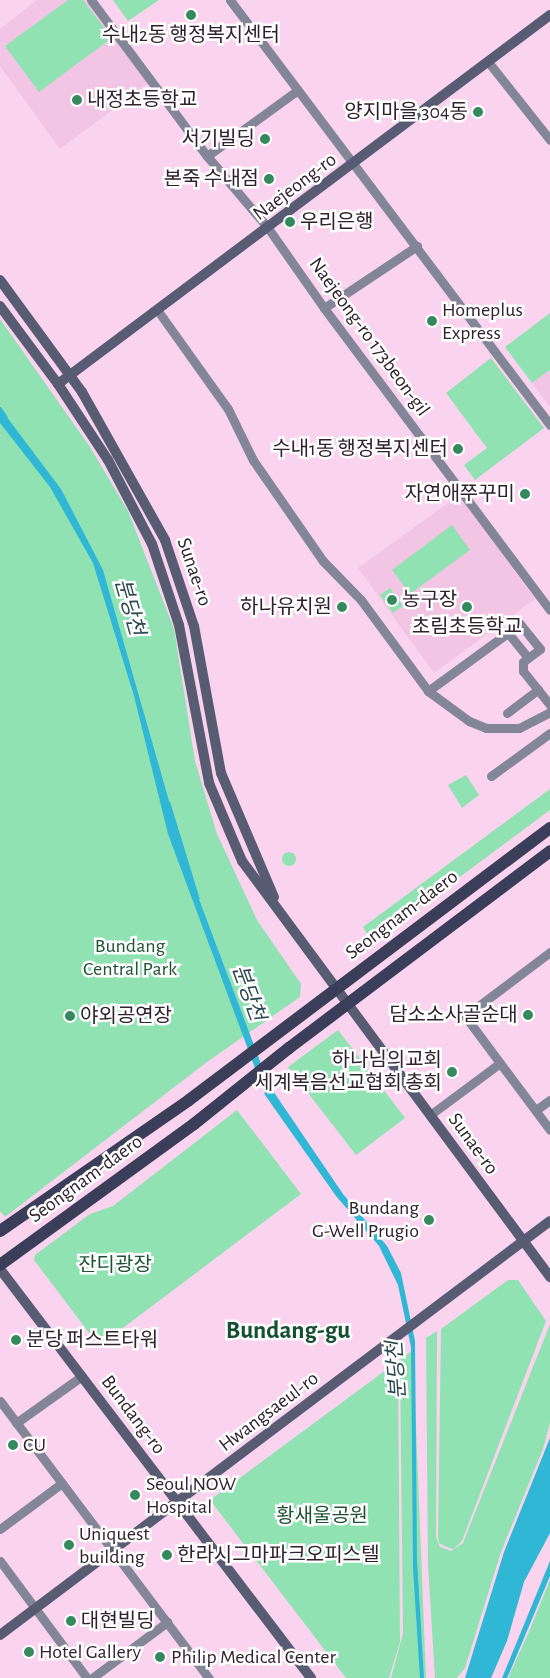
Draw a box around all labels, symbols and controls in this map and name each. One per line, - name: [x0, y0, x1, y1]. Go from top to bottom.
- marker: 수내2동 행정복지센터: [185, 9, 197, 21]
- place label: 수내2동 행정복지센터: [102, 23, 280, 47]
- place label: 내정초등학교: [87, 88, 197, 112]
- marker: 내정초등학교: [71, 94, 83, 106]
- place label: 양지마을 304동: [344, 100, 468, 124]
- marker: 양지마을 304동: [472, 106, 484, 118]
- place label: 서기빌딩: [181, 127, 255, 151]
- marker: 서기빌딩: [259, 133, 271, 145]
- street label: Naejeong-ro: [249, 148, 341, 226]
- place label: 본죽 수내점: [164, 167, 259, 191]
- marker: 본죽 수내점: [263, 173, 275, 185]
- place label: 우리은행: [300, 210, 374, 234]
- marker: 우리은행: [284, 216, 296, 228]
- street label: Naejeong-ro 173beon-gil: [303, 253, 435, 421]
- place label: Homeplus Express: [442, 298, 523, 345]
- marker: Homeplus Express: [426, 315, 438, 327]
- place label: 수내1동 행정복지센터: [272, 437, 448, 461]
- marker: 수내1동 행정복지센터: [452, 443, 464, 455]
- place label: 자연애쭈꾸미: [405, 482, 515, 506]
- marker: 자연애쭈꾸미: [519, 488, 531, 500]
- street label: Sunae-ro: [171, 535, 217, 609]
- water label: 분당천: [109, 576, 149, 638]
- place label: 농구장: [402, 588, 457, 612]
- marker: 농구장: [386, 594, 398, 606]
- place label: 하나유치원: [240, 595, 332, 619]
- marker: 하나유치원: [336, 601, 348, 613]
- marker: 초림초등학교: [461, 601, 473, 613]
- place label: 초림초등학교: [412, 615, 522, 639]
- street label: Seongnam-daero: [341, 865, 463, 965]
- park label: Bundang Central Park: [83, 934, 177, 981]
- water label: 분당천: [226, 961, 270, 1025]
- place label: 담소소사골순대: [389, 1003, 518, 1027]
- place label: 야외공연장: [80, 1004, 172, 1028]
- marker: 담소소사골순대: [522, 1009, 534, 1021]
- marker: 야외공연장: [64, 1010, 76, 1022]
- place label: 하나님의교회 세계복음선교협회 총회: [255, 1048, 442, 1095]
- marker: 하나님의교회 세계복음선교협회 총회: [446, 1066, 458, 1078]
- street label: Sunae-ro: [443, 1108, 503, 1180]
- street label: Seongnam-daero: [25, 1130, 147, 1228]
- place label: Bundang G-Well Prugio: [312, 1196, 419, 1243]
- marker: Bundang G-Well Prugio: [423, 1214, 435, 1226]
- park label: 잔디광장: [78, 1253, 152, 1277]
- district label: Bundang-gu: [226, 1316, 350, 1346]
- place label: 분당 퍼스트타워: [26, 1328, 158, 1352]
- marker: 분당 퍼스트타워: [10, 1334, 22, 1346]
- water label: 분당천: [382, 1340, 412, 1400]
- street label: Hwangsaeul-ro: [214, 1367, 324, 1457]
- street label: Bundang-ro: [95, 1371, 171, 1459]
- place label: CU: [23, 1433, 46, 1457]
- marker: CU: [7, 1439, 19, 1451]
- place label: Seoul NOW Hospital: [146, 1472, 236, 1519]
- marker: Seoul NOW Hospital: [128, 1488, 142, 1502]
- park label: 황새울공원: [276, 1504, 368, 1528]
- place label: Uniquest building: [79, 1522, 150, 1569]
- marker: Uniquest building: [63, 1539, 75, 1551]
- place label: 한라시그마파크오피스텔: [177, 1543, 379, 1567]
- marker: 한라시그마파크오피스텔: [161, 1549, 173, 1561]
- place label: 대현빌딩: [81, 1609, 155, 1633]
- marker: 대현빌딩: [65, 1615, 77, 1627]
- place label: Hotel Gallery: [39, 1640, 141, 1664]
- place label: Philip Medical Center: [171, 1645, 336, 1669]
- marker: Hotel Gallery: [23, 1646, 35, 1658]
- marker: Philip Medical Center: [153, 1650, 167, 1664]

